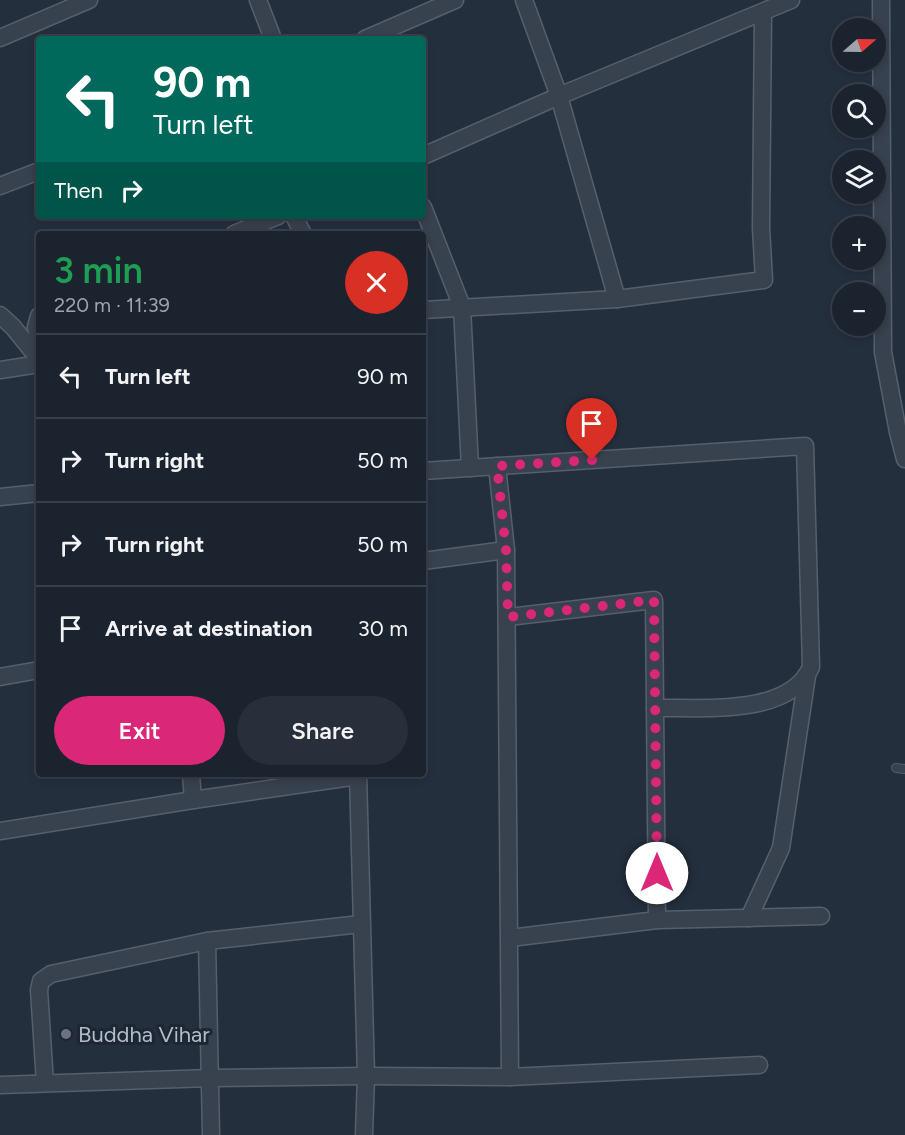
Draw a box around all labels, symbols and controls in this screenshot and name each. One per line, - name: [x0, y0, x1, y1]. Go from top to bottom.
- north arrow: [832, 18, 886, 72]
- map controls: [832, 18, 886, 336]
- text: 90 m: [153, 57, 251, 108]
- icon: left: [54, 60, 132, 138]
- button: search: [832, 84, 886, 138]
- text: Turn left: [153, 108, 253, 141]
- button: layers: [832, 150, 886, 204]
- icon: right: [115, 174, 148, 207]
- text: Then: [54, 177, 103, 204]
- button: +: [832, 216, 886, 270]
- text: 3 min: [54, 249, 143, 292]
- button: close: [345, 251, 408, 314]
- button: −: [832, 282, 886, 336]
- text: 220 m · 11:39: [54, 293, 170, 317]
- icon: left: [54, 360, 87, 393]
- text: Turn left: [105, 363, 191, 390]
- text: 90 m: [357, 363, 408, 390]
- pin: [566, 398, 617, 460]
- icon: arrive: [575, 407, 608, 440]
- icon: right: [54, 444, 87, 477]
- text: Turn right: [105, 447, 204, 474]
- text: 50 m: [357, 447, 408, 474]
- icon: right: [54, 528, 87, 561]
- text: Turn right: [105, 531, 204, 558]
- text: 50 m: [357, 531, 408, 558]
- icon: arrive: [54, 612, 87, 645]
- text: Arrive at destination: [105, 615, 313, 642]
- text: 30 m: [358, 615, 408, 642]
- button: Exit: [54, 696, 225, 765]
- button: Share: [237, 696, 408, 765]
- position arrow: [625, 841, 689, 905]
- place label: Buddha Vihar: [78, 1021, 210, 1048]
- marker: Buddha Vihar: [59, 1027, 73, 1041]

